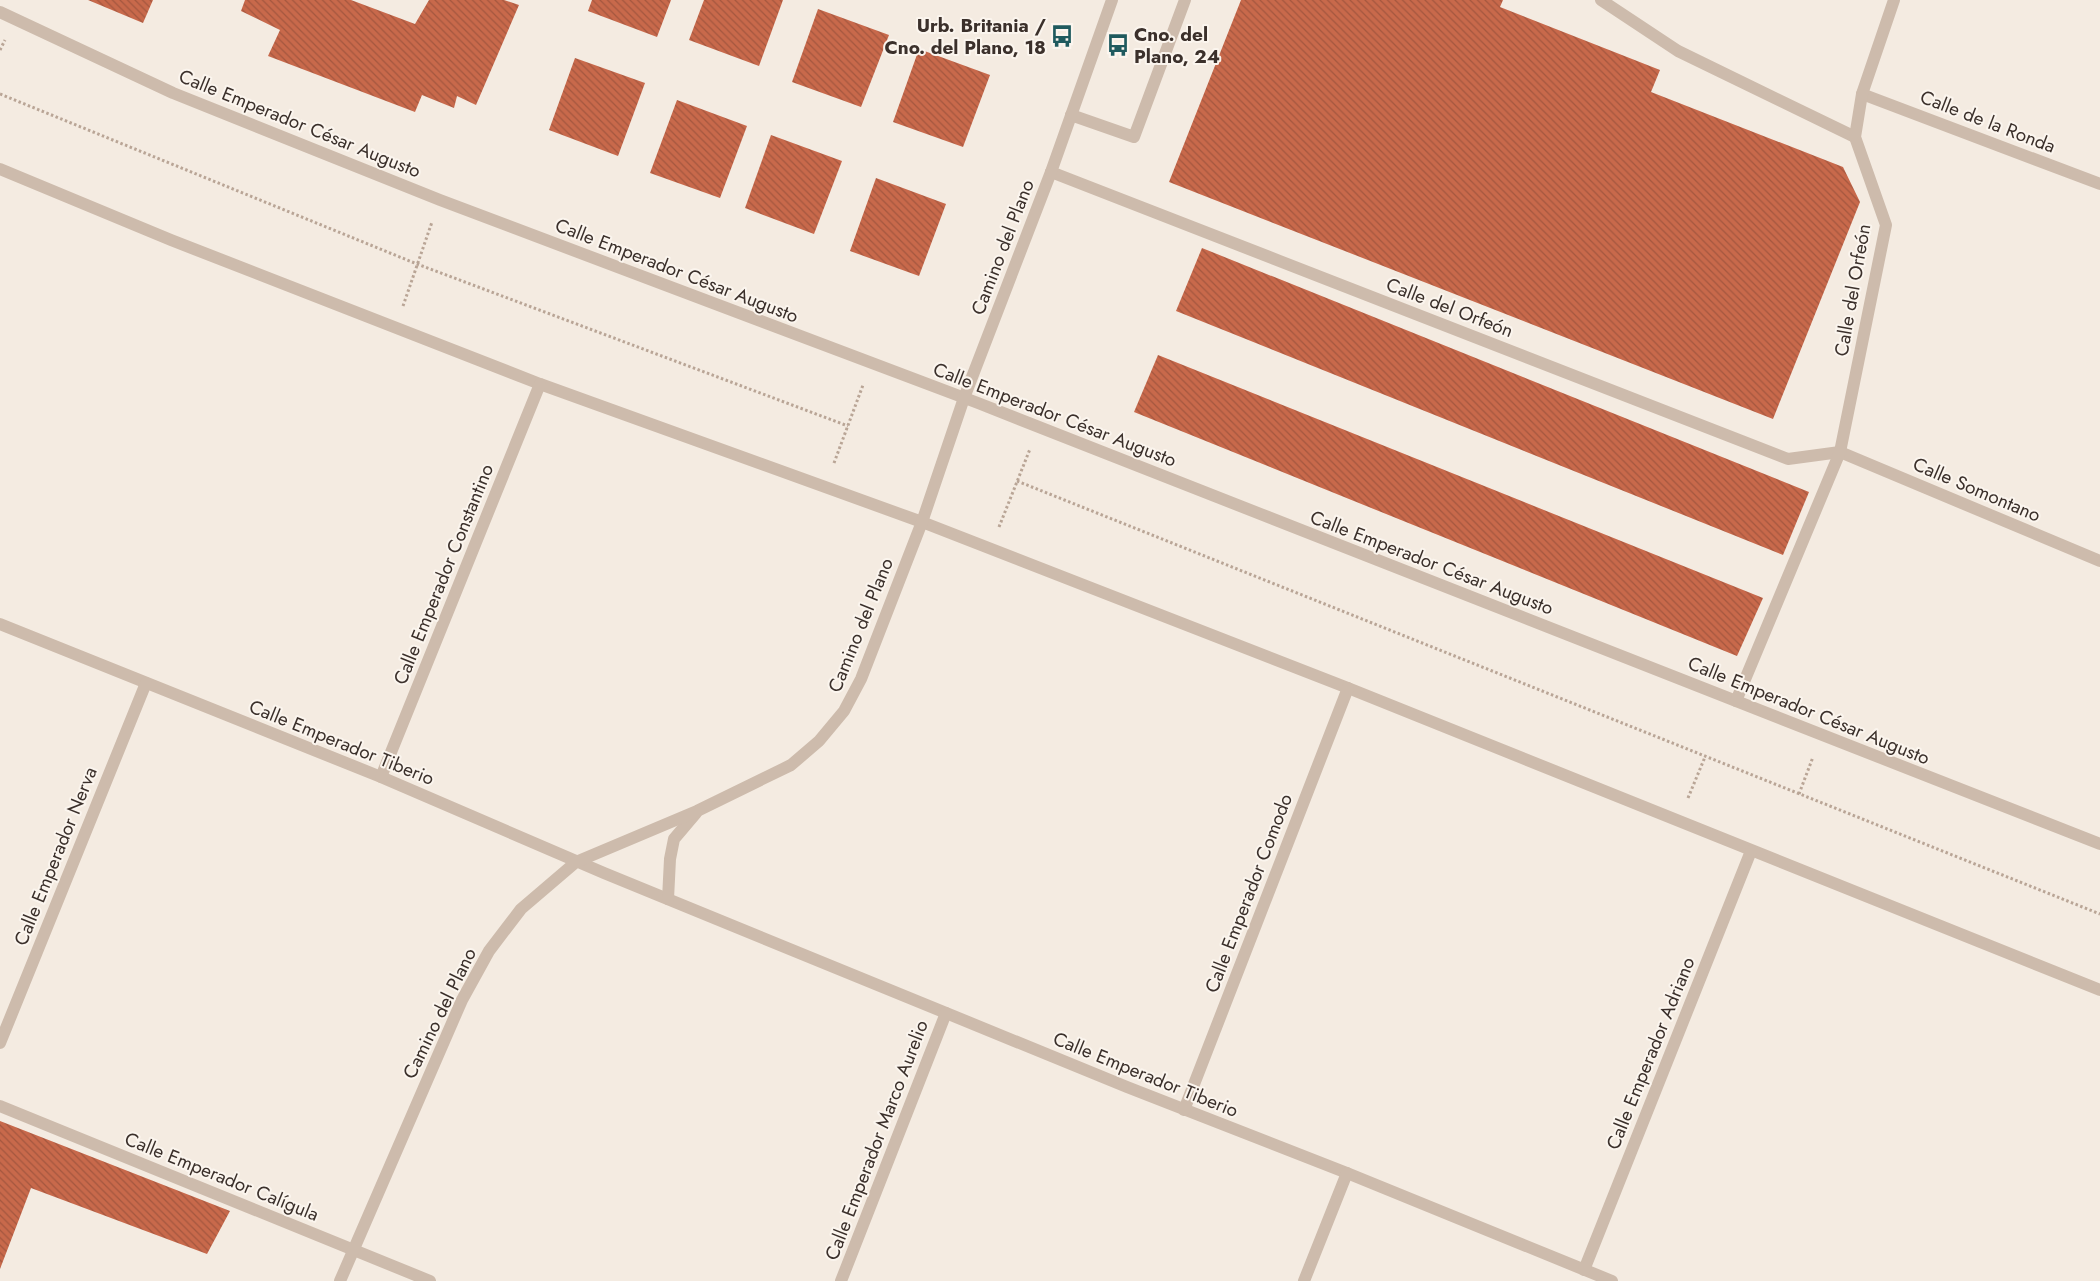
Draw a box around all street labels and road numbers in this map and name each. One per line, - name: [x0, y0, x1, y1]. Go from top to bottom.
- street label: Calle Emperador César Augusto: [175, 62, 425, 184]
- street label: Calle de la Ronda: [1916, 83, 2059, 160]
- street label: Camino del Plano: [964, 176, 1041, 319]
- street label: Calle Emperador César Augusto: [551, 212, 802, 329]
- street label: Calle del Orfeón: [1828, 222, 1877, 358]
- street label: Calle del Orfeón: [1382, 271, 1517, 344]
- street label: Calle Emperador César Augusto: [929, 356, 1180, 473]
- street label: Calle Somontano: [1909, 450, 2045, 529]
- street label: Calle Emperador Constantino: [387, 460, 500, 689]
- street label: Calle Emperador César Augusto: [1306, 504, 1557, 621]
- street label: Camino del Plano: [821, 554, 900, 697]
- street label: Calle Emperador César Augusto: [1684, 649, 1934, 771]
- street label: Calle Emperador Tiberio: [245, 693, 438, 792]
- street label: Calle Emperador Nerva: [7, 763, 104, 950]
- street label: Calle Emperador Comodo: [1198, 790, 1299, 997]
- street label: Camino del Plano: [396, 943, 483, 1083]
- street label: Calle Emperador Adriano: [1599, 953, 1702, 1154]
- street label: Calle Emperador Marco Aurelio: [818, 1016, 935, 1264]
- street label: Calle Emperador Tiberio: [1049, 1025, 1242, 1124]
- street label: Calle Emperador Calígula: [121, 1125, 323, 1228]

